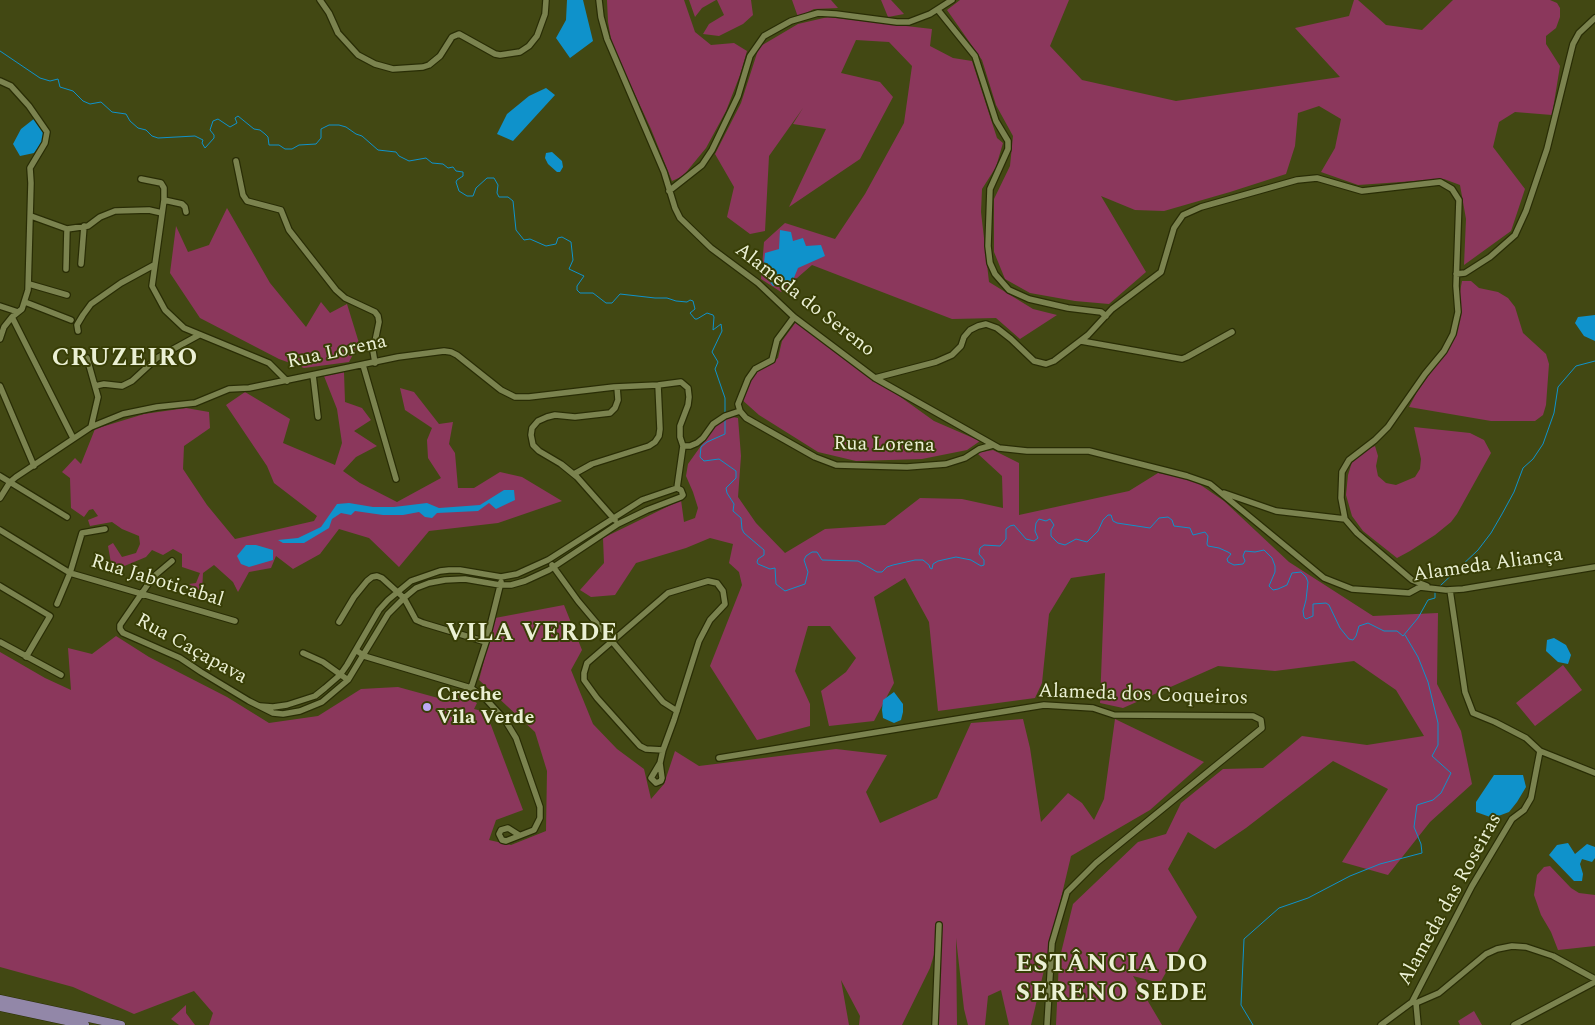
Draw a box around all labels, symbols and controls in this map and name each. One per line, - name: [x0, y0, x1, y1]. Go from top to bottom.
- street label: Alameda do Sereno: [729, 239, 879, 363]
- street label: Rua Lorena: [285, 331, 389, 375]
- district label: CRUZEIRO: [51, 345, 199, 375]
- street label: Rua Lorena: [833, 433, 935, 459]
- street label: Alameda Aliança: [1412, 544, 1564, 588]
- street label: Rua Jaboticabal: [88, 550, 226, 614]
- street label: Rua Caçapava: [131, 610, 251, 690]
- district label: VILA VERDE: [445, 620, 619, 650]
- street label: Alameda dos Coqueiros: [1038, 680, 1248, 712]
- place label: Creche Vila Verde: [437, 684, 534, 731]
- marker: Creche Vila Verde: [421, 701, 433, 713]
- street label: Alameda das Roseiras: [1394, 810, 1508, 990]
- district label: ESTÂNCIA DO SERENO SEDE: [1014, 951, 1210, 1010]

